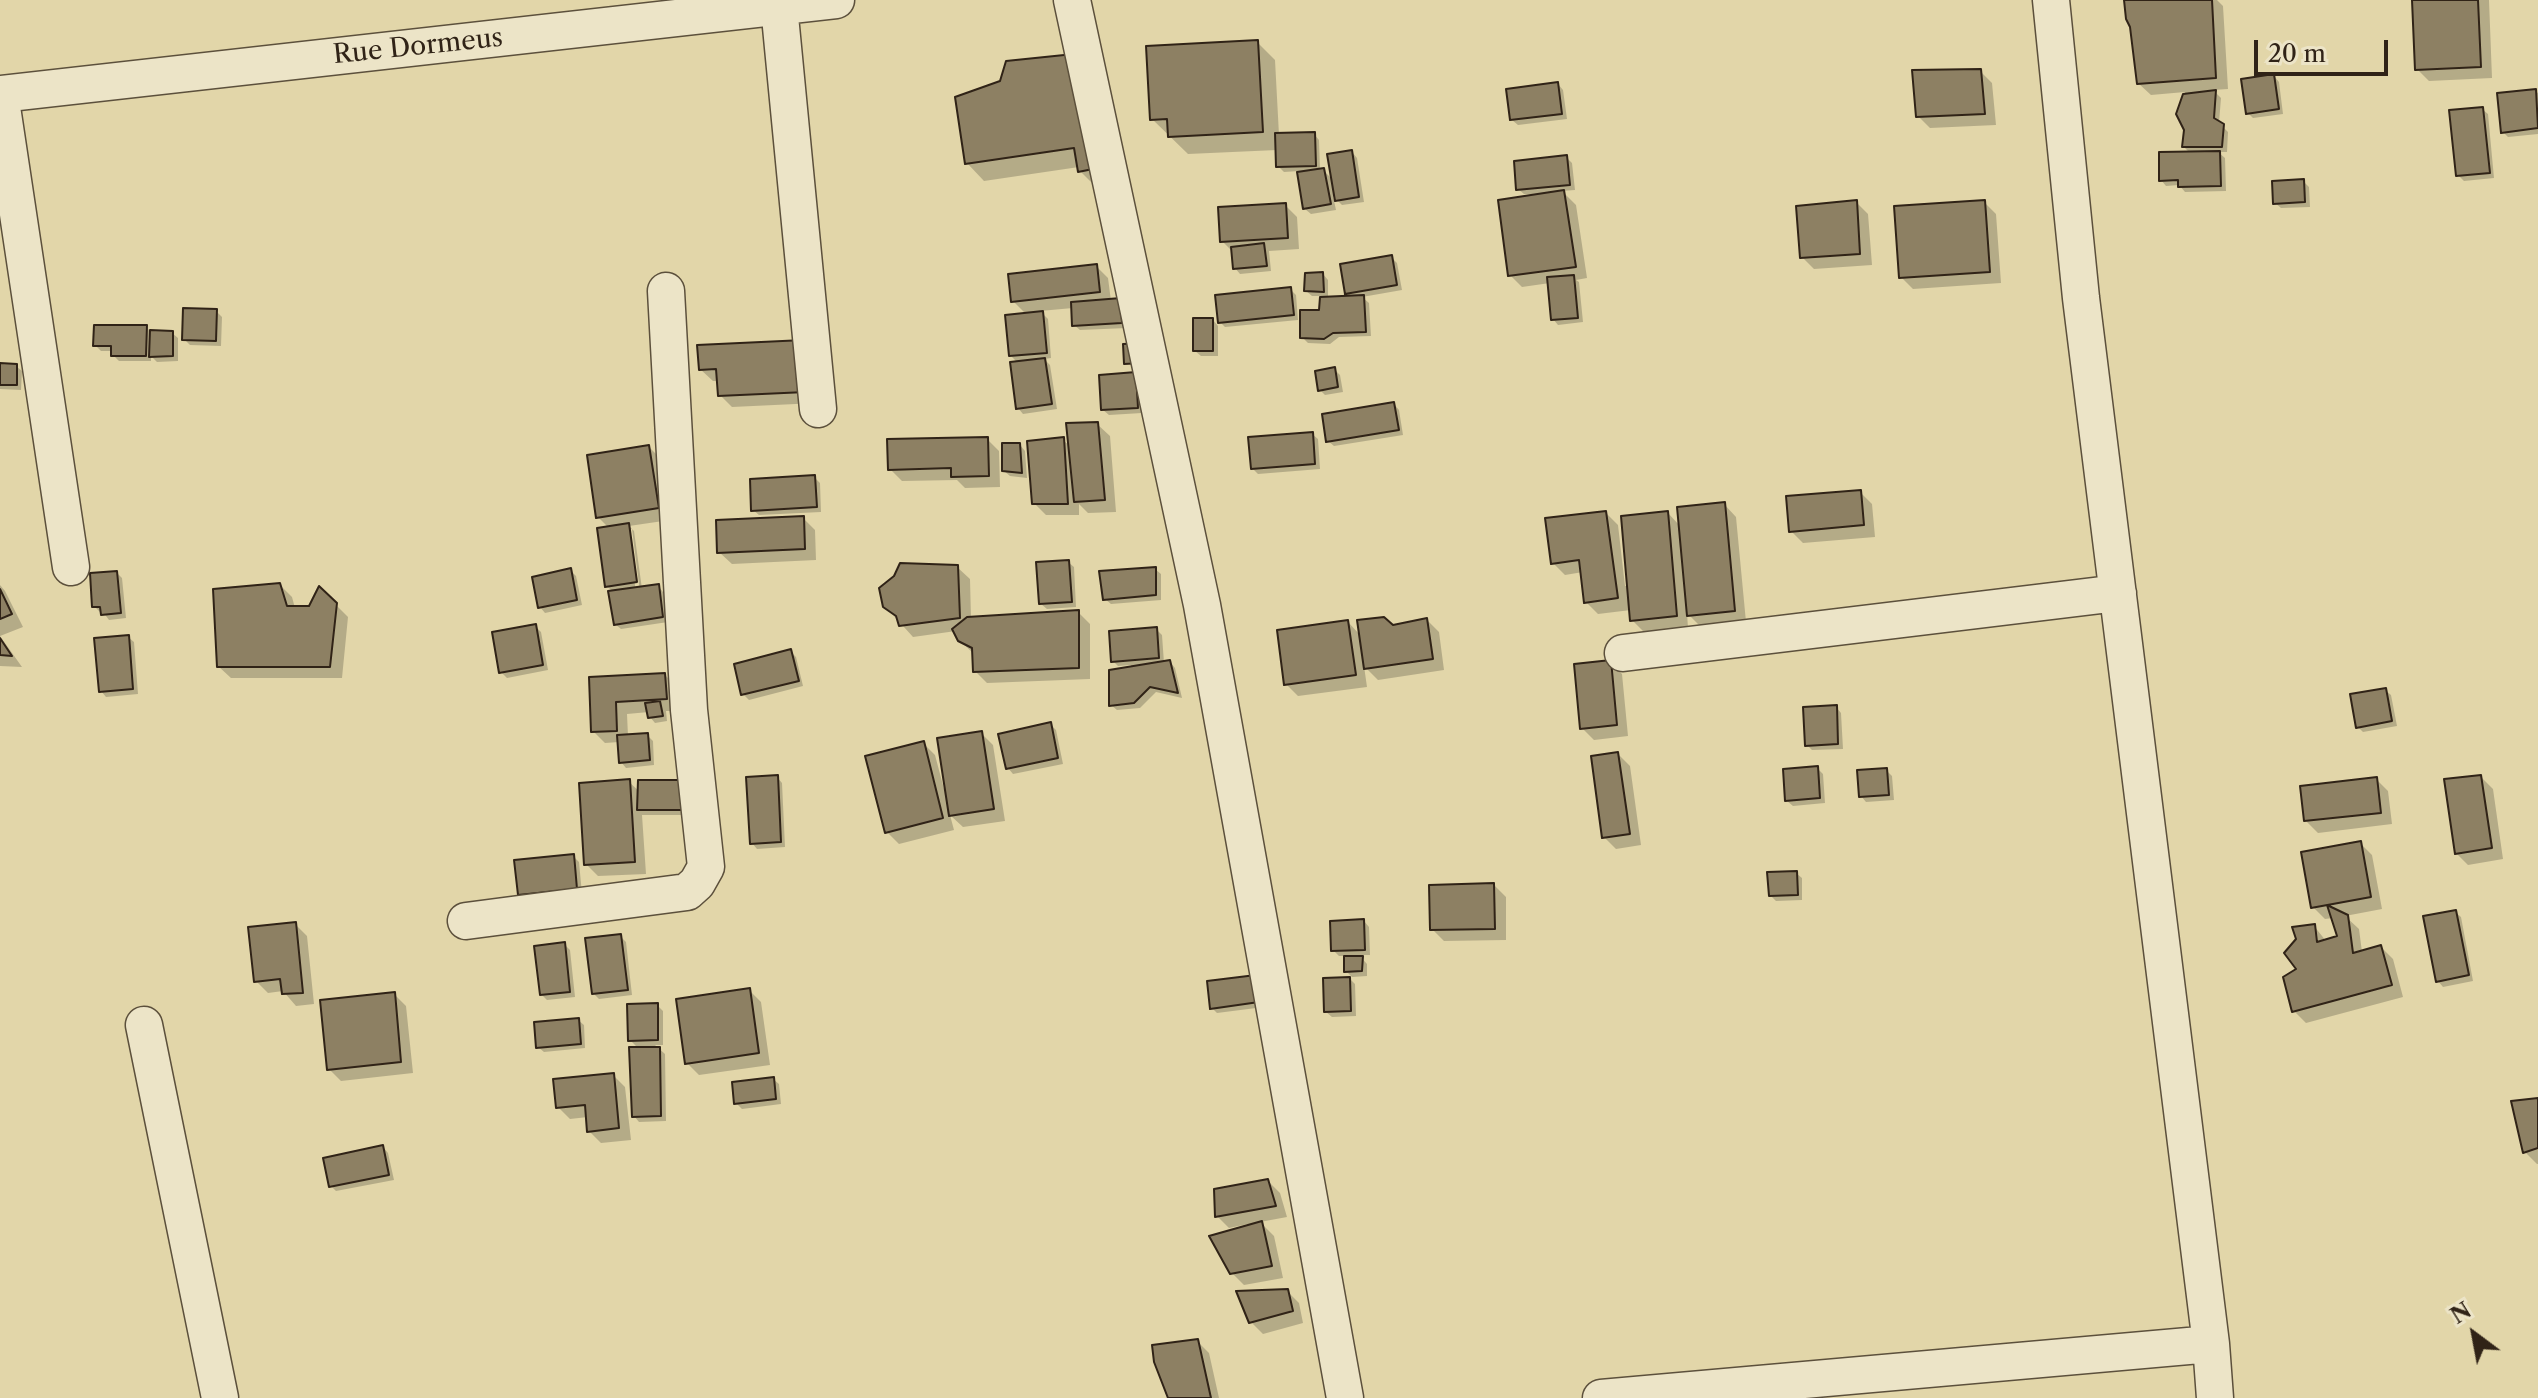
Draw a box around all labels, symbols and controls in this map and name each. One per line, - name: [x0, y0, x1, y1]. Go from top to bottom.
- street label: Rue Dormeus: [332, 23, 504, 71]
- scale bar: [2258, 24, 2392, 74]
- text: 20 m: [2268, 39, 2326, 68]
- north arrow: [2434, 1294, 2514, 1374]
- text: N: [2446, 1297, 2476, 1330]

